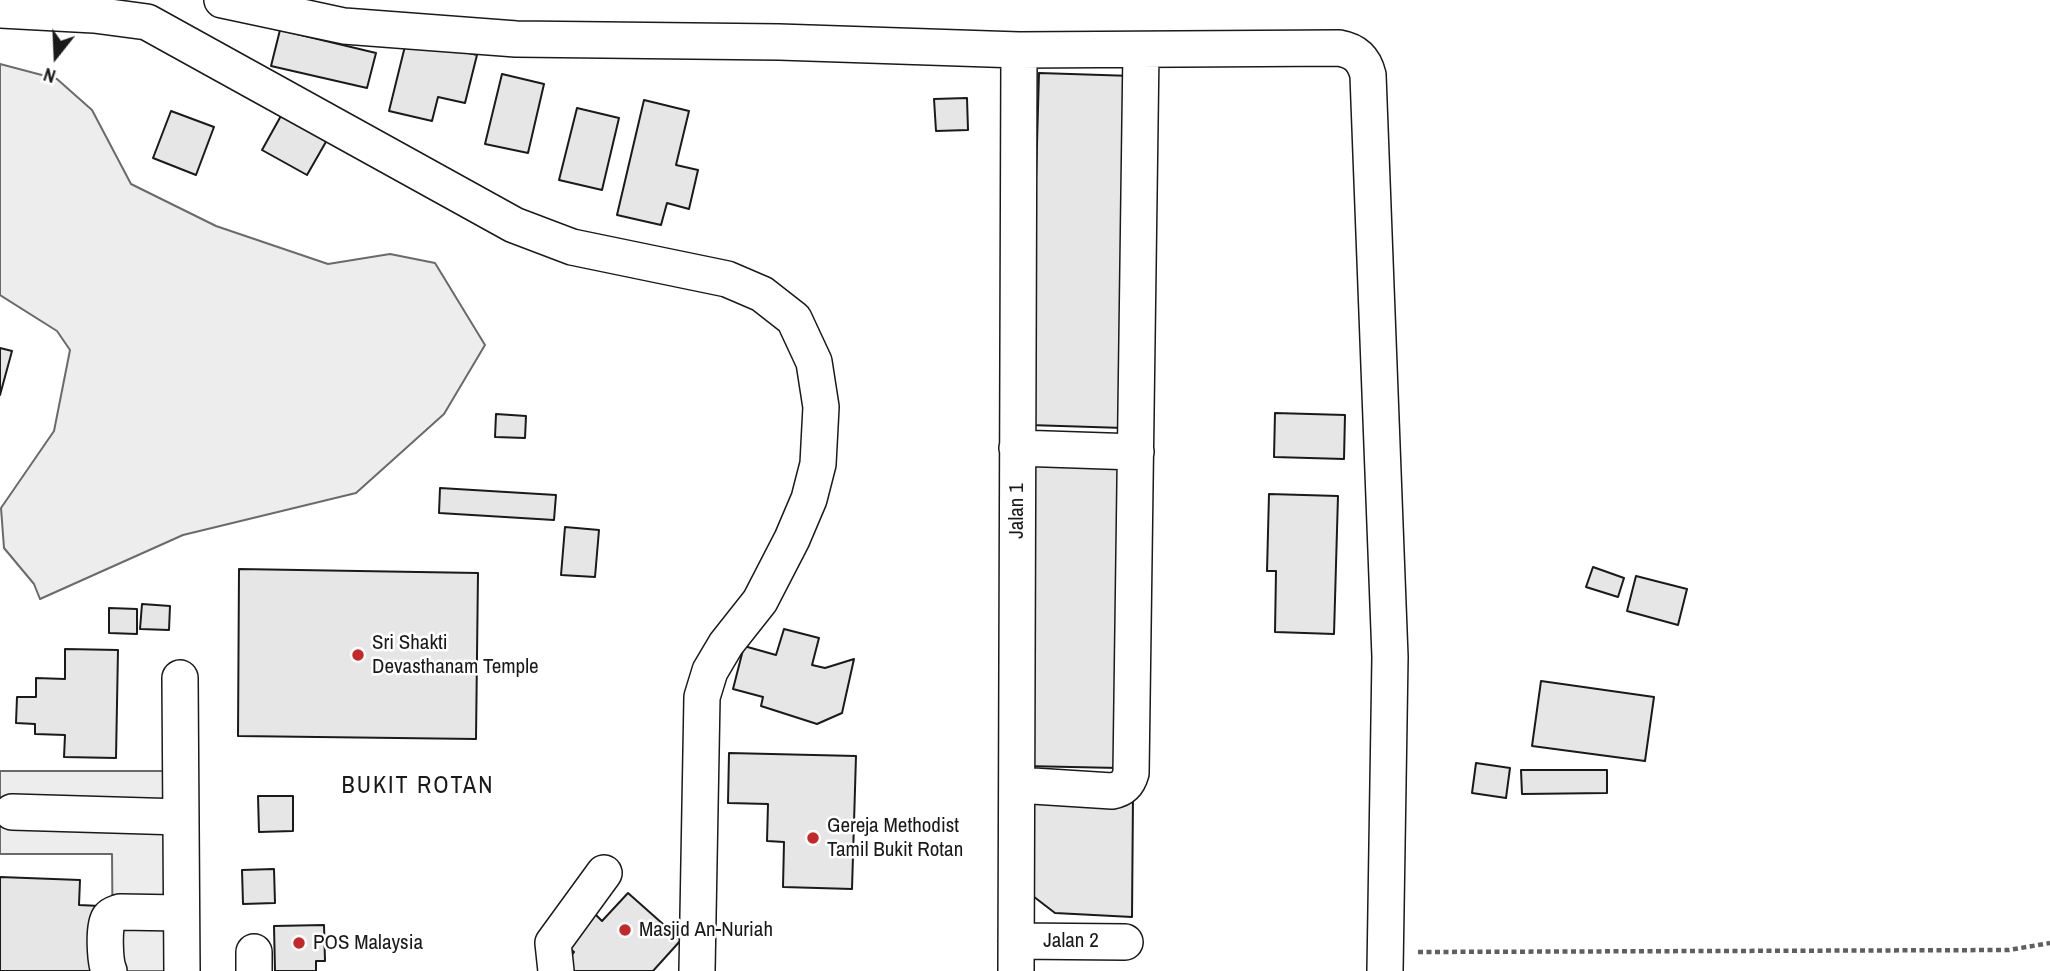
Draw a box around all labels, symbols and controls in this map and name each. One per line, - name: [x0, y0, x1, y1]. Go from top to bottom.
- north arrow: [21, 21, 91, 91]
- text: N: [40, 62, 59, 90]
- street label: Jalan 1: [1004, 483, 1030, 539]
- place label: Sri Shakti Devasthanam Temple: [372, 630, 539, 680]
- marker: Sri Shakti Devasthanam Temple: [350, 647, 366, 663]
- district label: BUKIT ROTAN: [343, 773, 493, 801]
- place label: Gereja Methodist Tamil Bukit Rotan: [827, 813, 963, 863]
- marker: Gereja Methodist Tamil Bukit Rotan: [805, 830, 821, 846]
- place label: Masjid An-Nuriah: [639, 917, 773, 943]
- marker: Masjid An-Nuriah: [617, 922, 633, 938]
- street label: Jalan 2: [1043, 928, 1099, 954]
- place label: POS Malaysia: [313, 930, 423, 956]
- marker: POS Malaysia: [291, 935, 307, 951]

